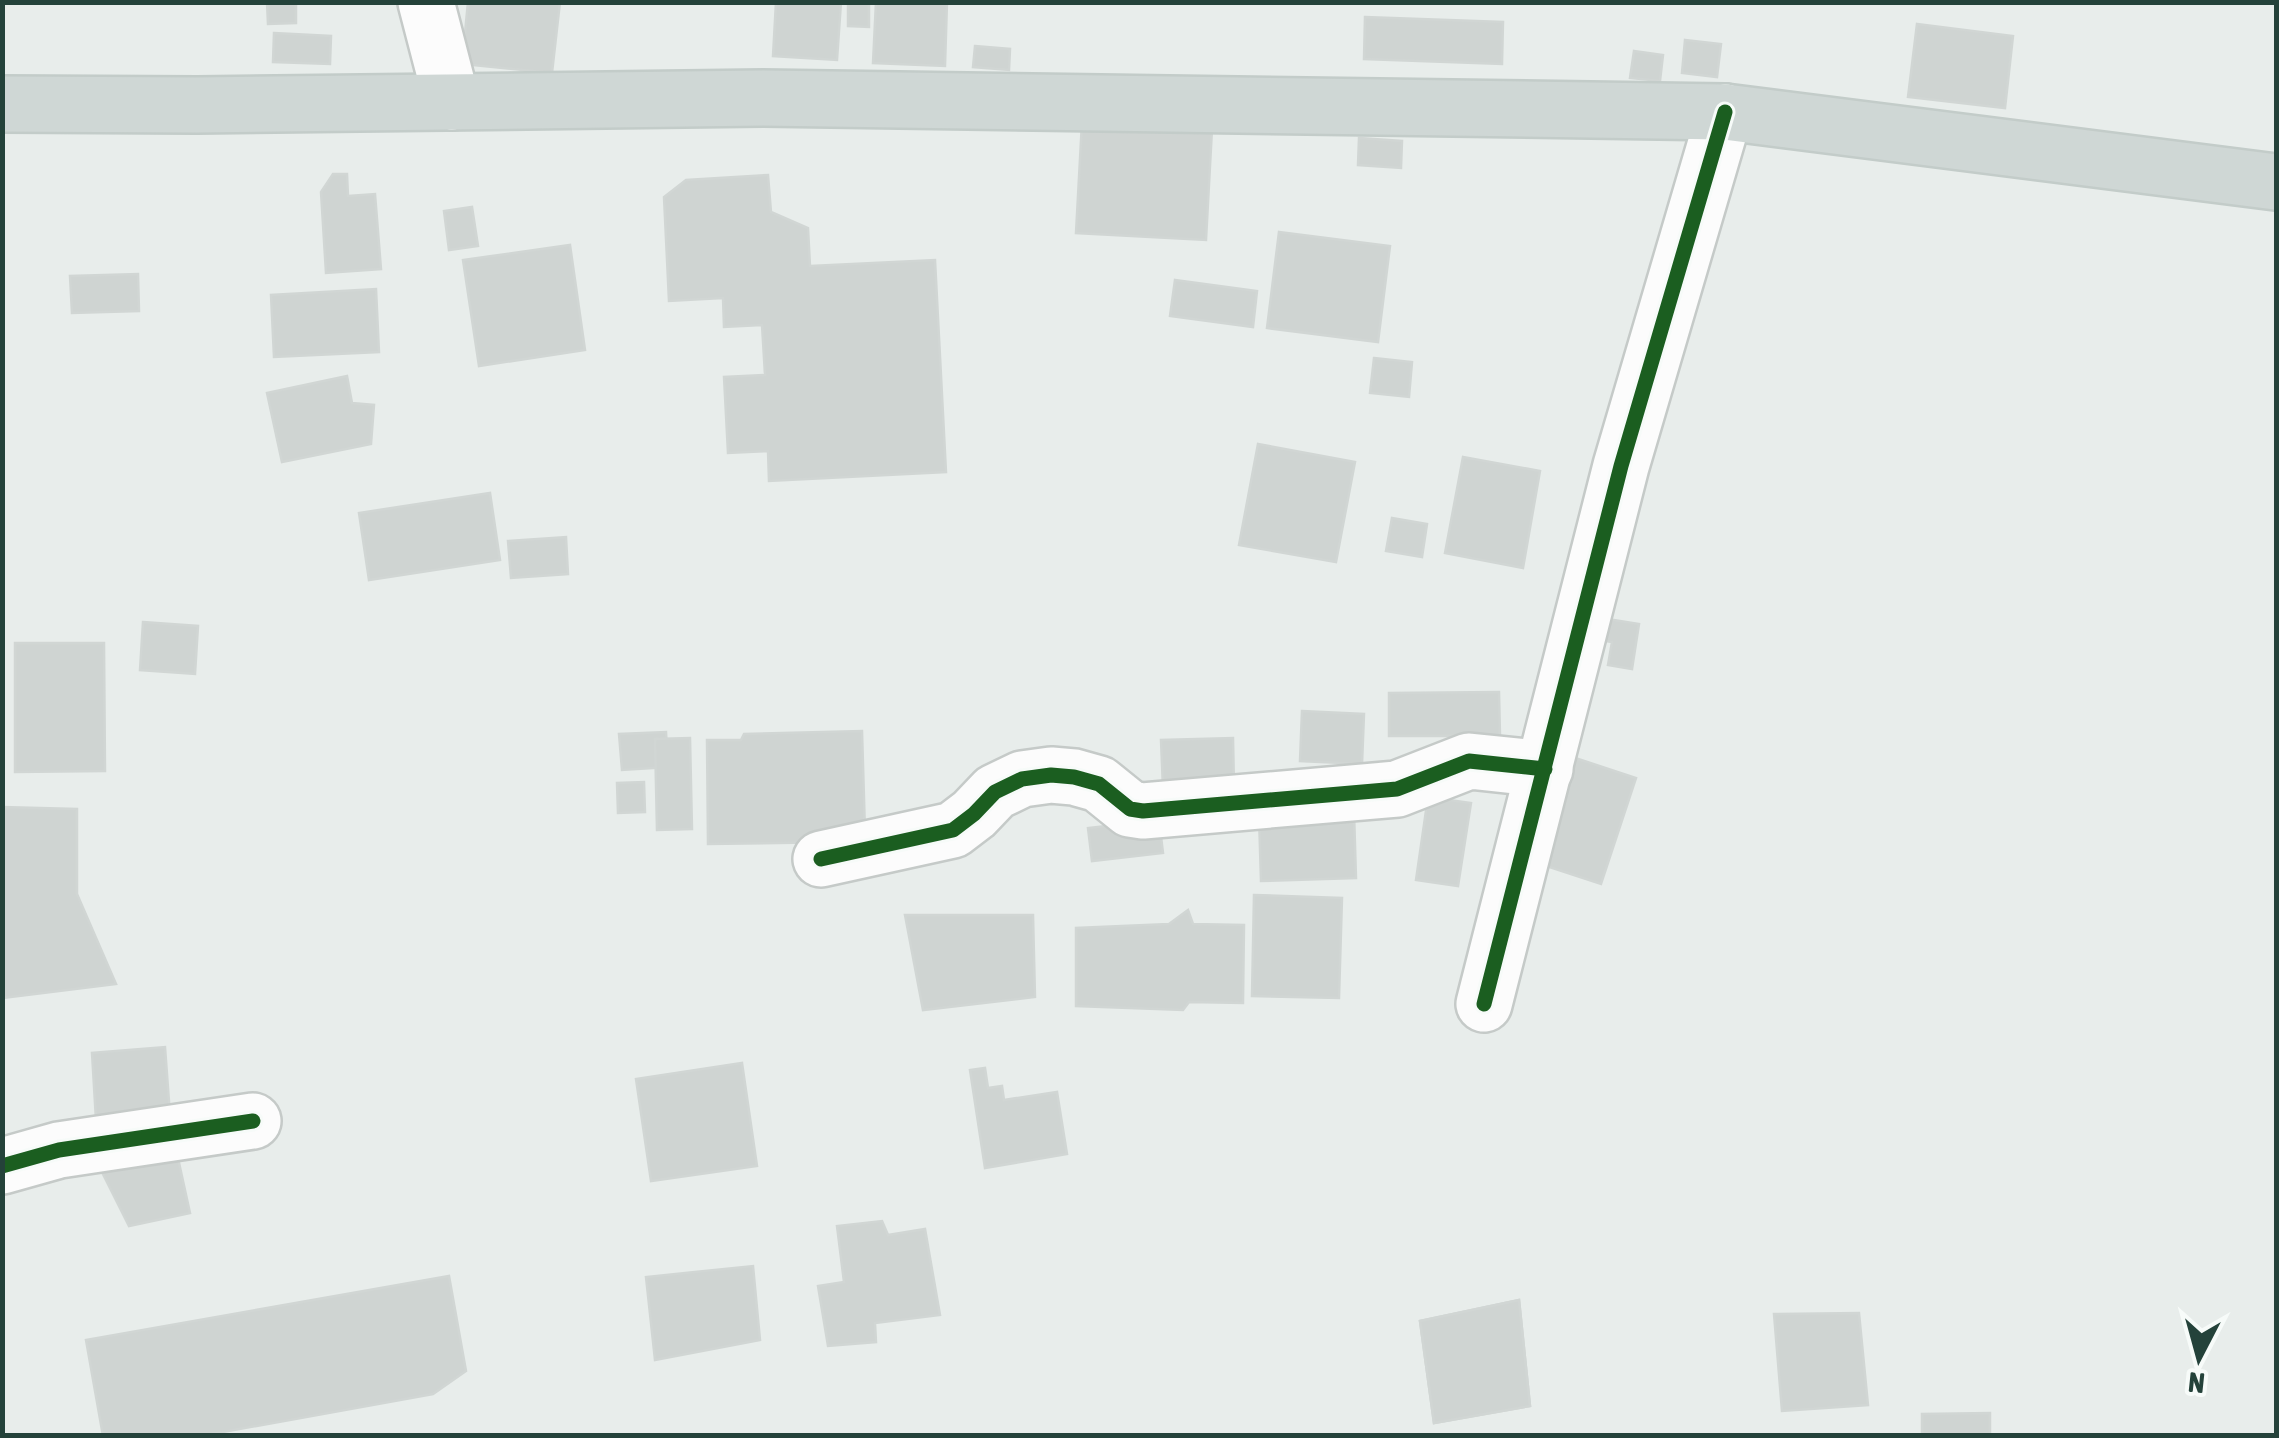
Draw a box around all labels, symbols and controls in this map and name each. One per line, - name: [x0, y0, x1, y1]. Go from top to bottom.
- north arrow: [2149, 1308, 2249, 1408]
- text: N: [2186, 1366, 2206, 1400]

